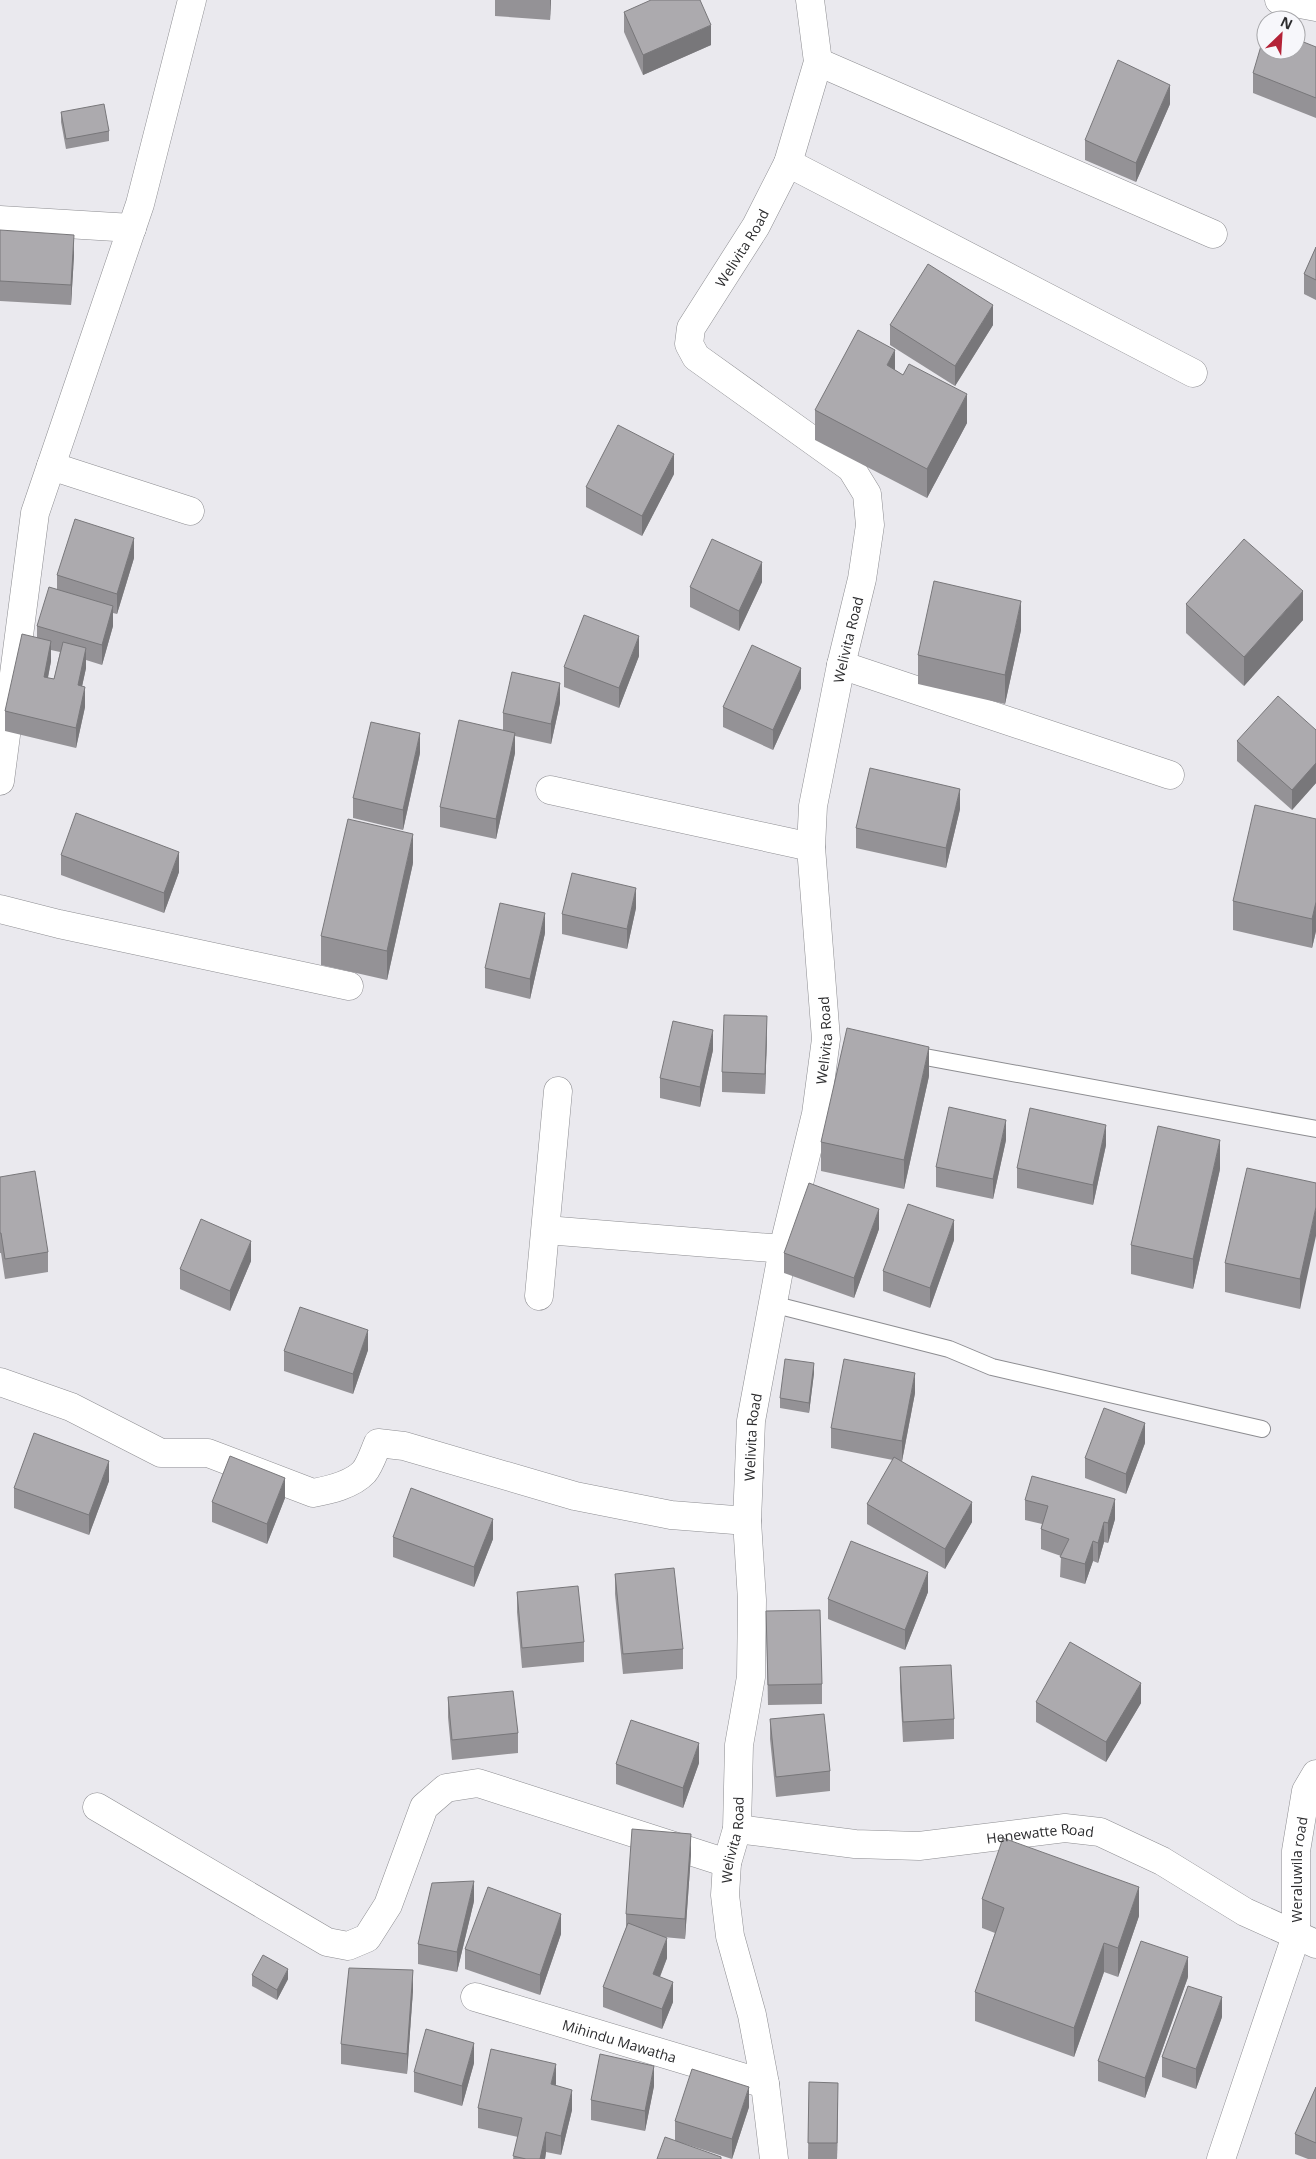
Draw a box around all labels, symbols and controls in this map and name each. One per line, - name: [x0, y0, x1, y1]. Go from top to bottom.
- north arrow: [1256, 10, 1306, 60]
- text: N: [1278, 12, 1296, 34]
- street label: Welivita Road: [710, 206, 773, 290]
- street label: Welivita Road: [828, 594, 867, 685]
- street label: Welivita Road: [811, 996, 836, 1085]
- street label: Welivita Road: [739, 1391, 766, 1481]
- street label: Welivita Road: [716, 1796, 747, 1884]
- street label: Weraluwila road: [1287, 1815, 1311, 1922]
- street label: Henewatte Road: [985, 1818, 1095, 1847]
- street label: Mihindu Mawatha: [560, 2014, 679, 2066]

